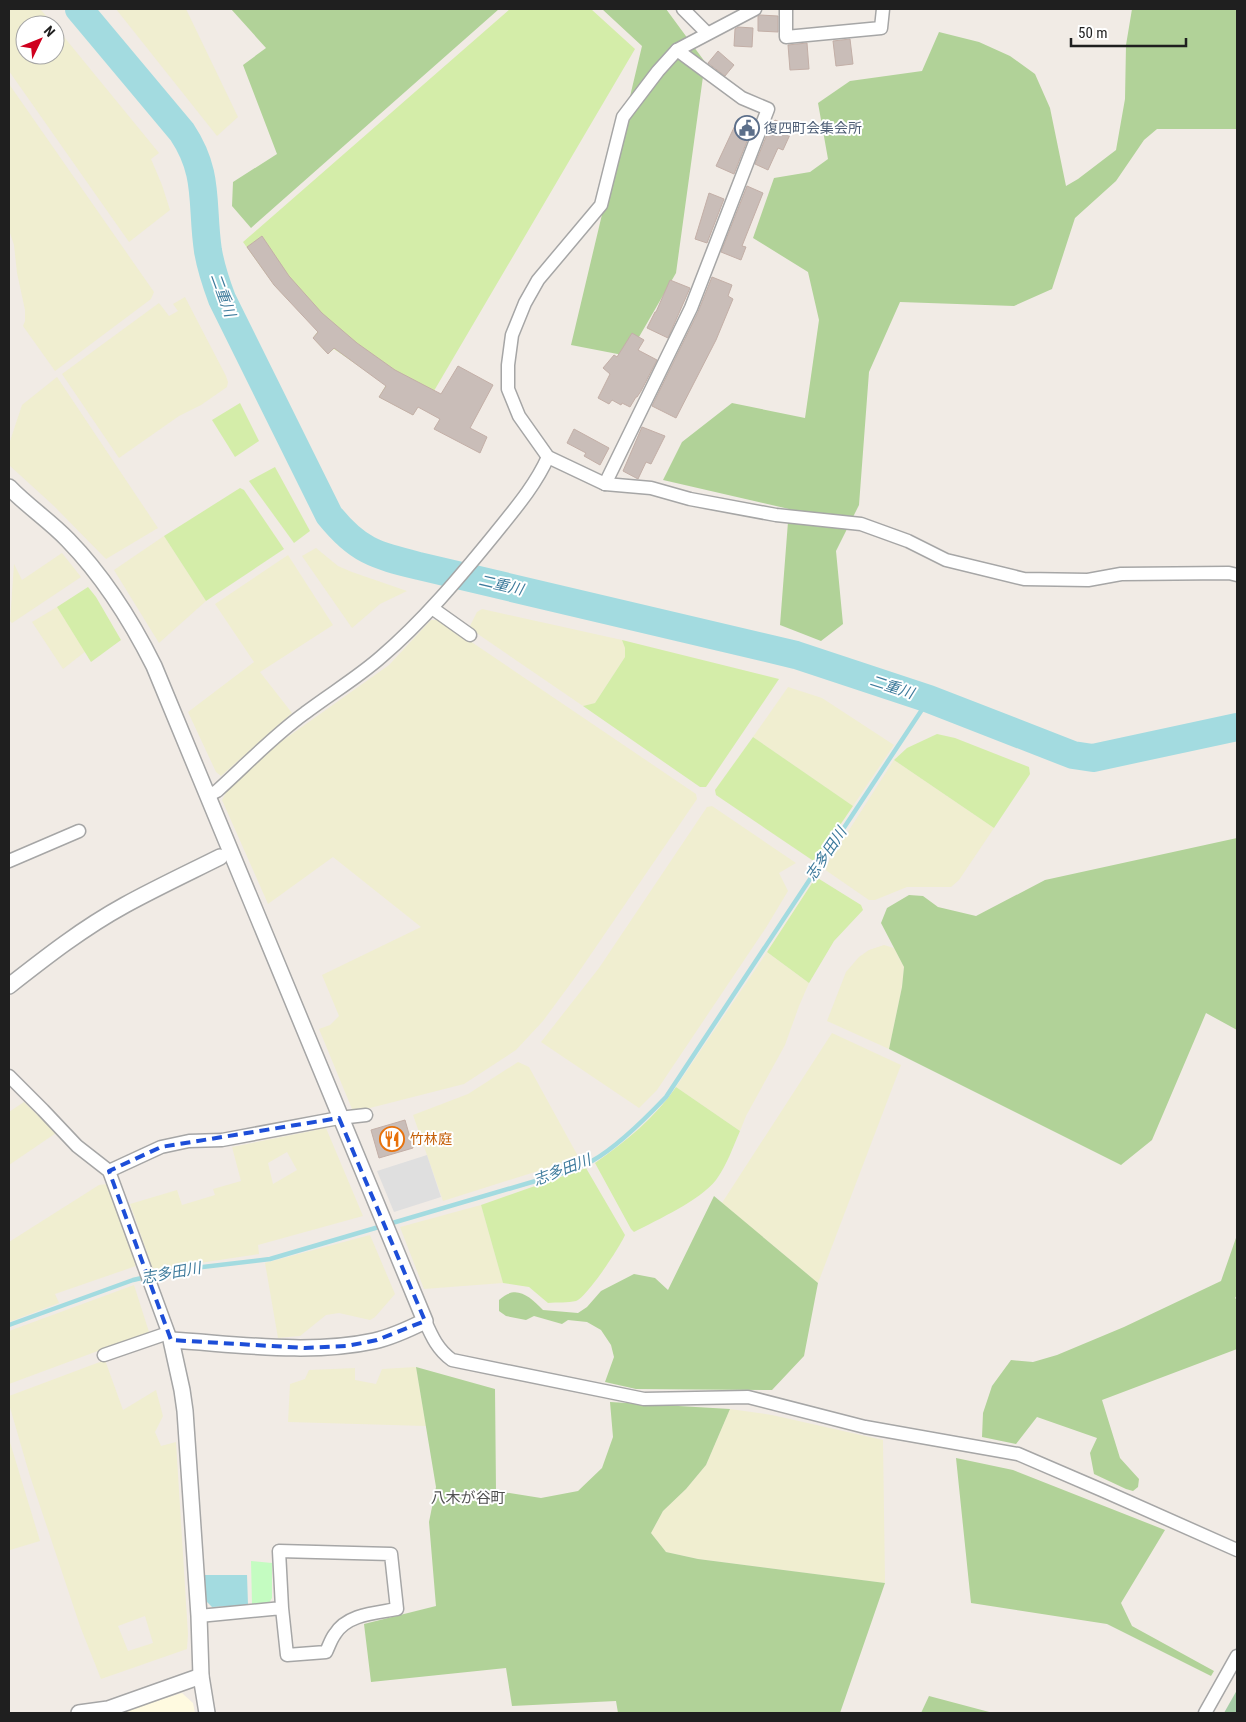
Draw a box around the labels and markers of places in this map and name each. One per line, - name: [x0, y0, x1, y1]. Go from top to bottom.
- public building icon: 復四町会集会所: [734, 115, 760, 141]
- place label: 復四町会集会所: [764, 120, 862, 136]
- restaurant icon: 竹林庭: [379, 1126, 405, 1152]
- place label: 竹林庭: [410, 1131, 452, 1147]

